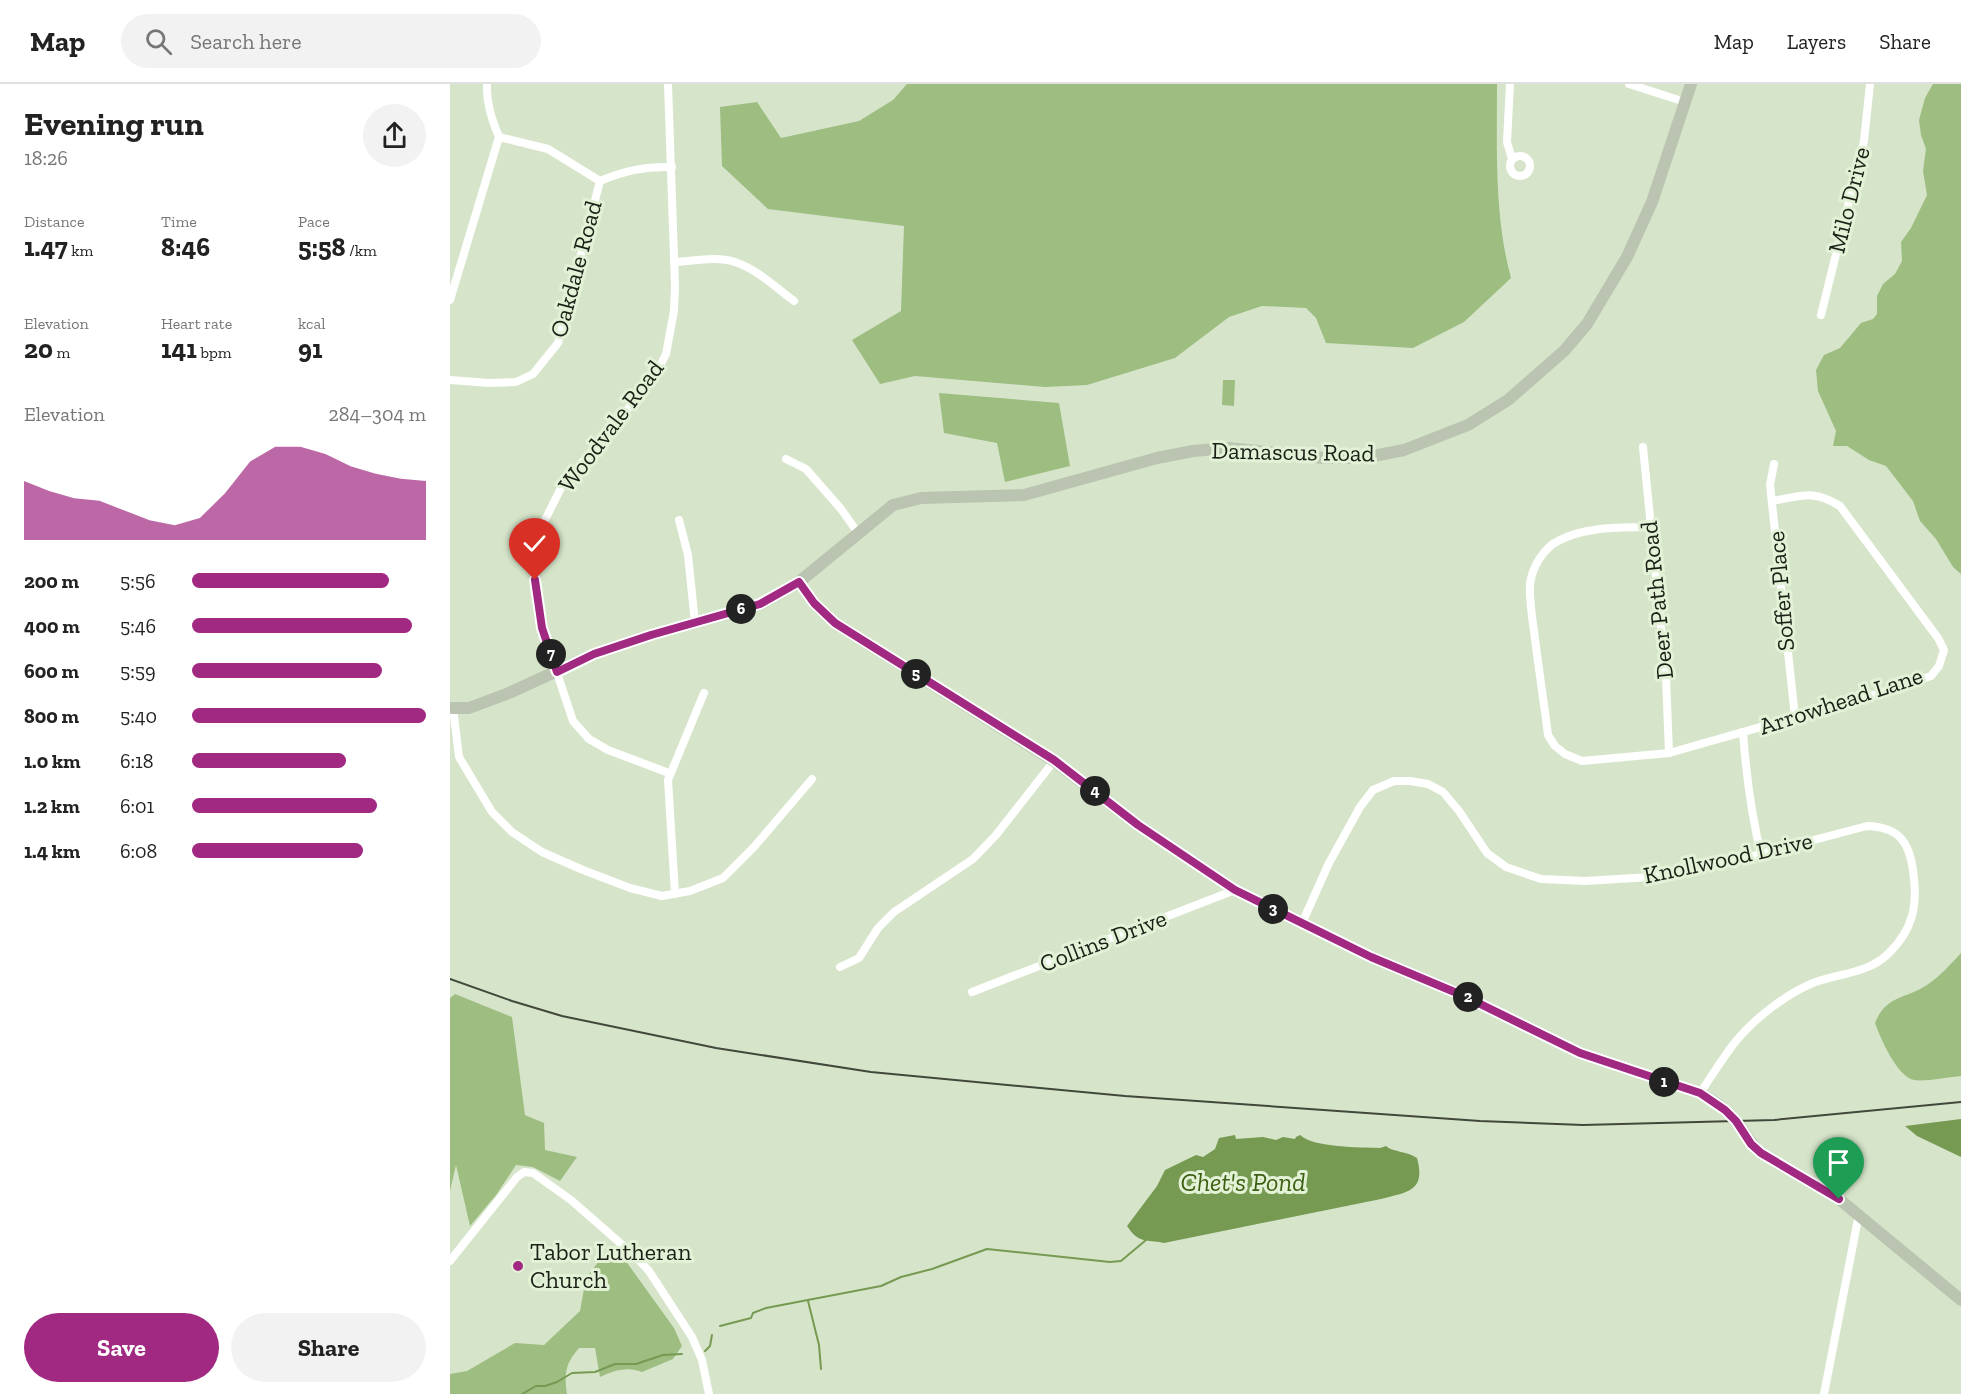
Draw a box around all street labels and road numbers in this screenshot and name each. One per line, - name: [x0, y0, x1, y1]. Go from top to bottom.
- street label: Milo Drive: [1821, 144, 1876, 256]
- street label: Oakdale Road: [543, 197, 608, 341]
- street label: Woodvale Road: [552, 354, 670, 497]
- street label: Damascus Road: [1211, 436, 1375, 467]
- street label: Deer Path Road: [1634, 519, 1679, 681]
- street label: Soffer Place: [1761, 530, 1800, 652]
- street label: Arrowhead Lane: [1755, 660, 1926, 741]
- street label: Knollwood Drive: [1641, 825, 1815, 890]
- street label: Collins Drive: [1035, 903, 1170, 978]

